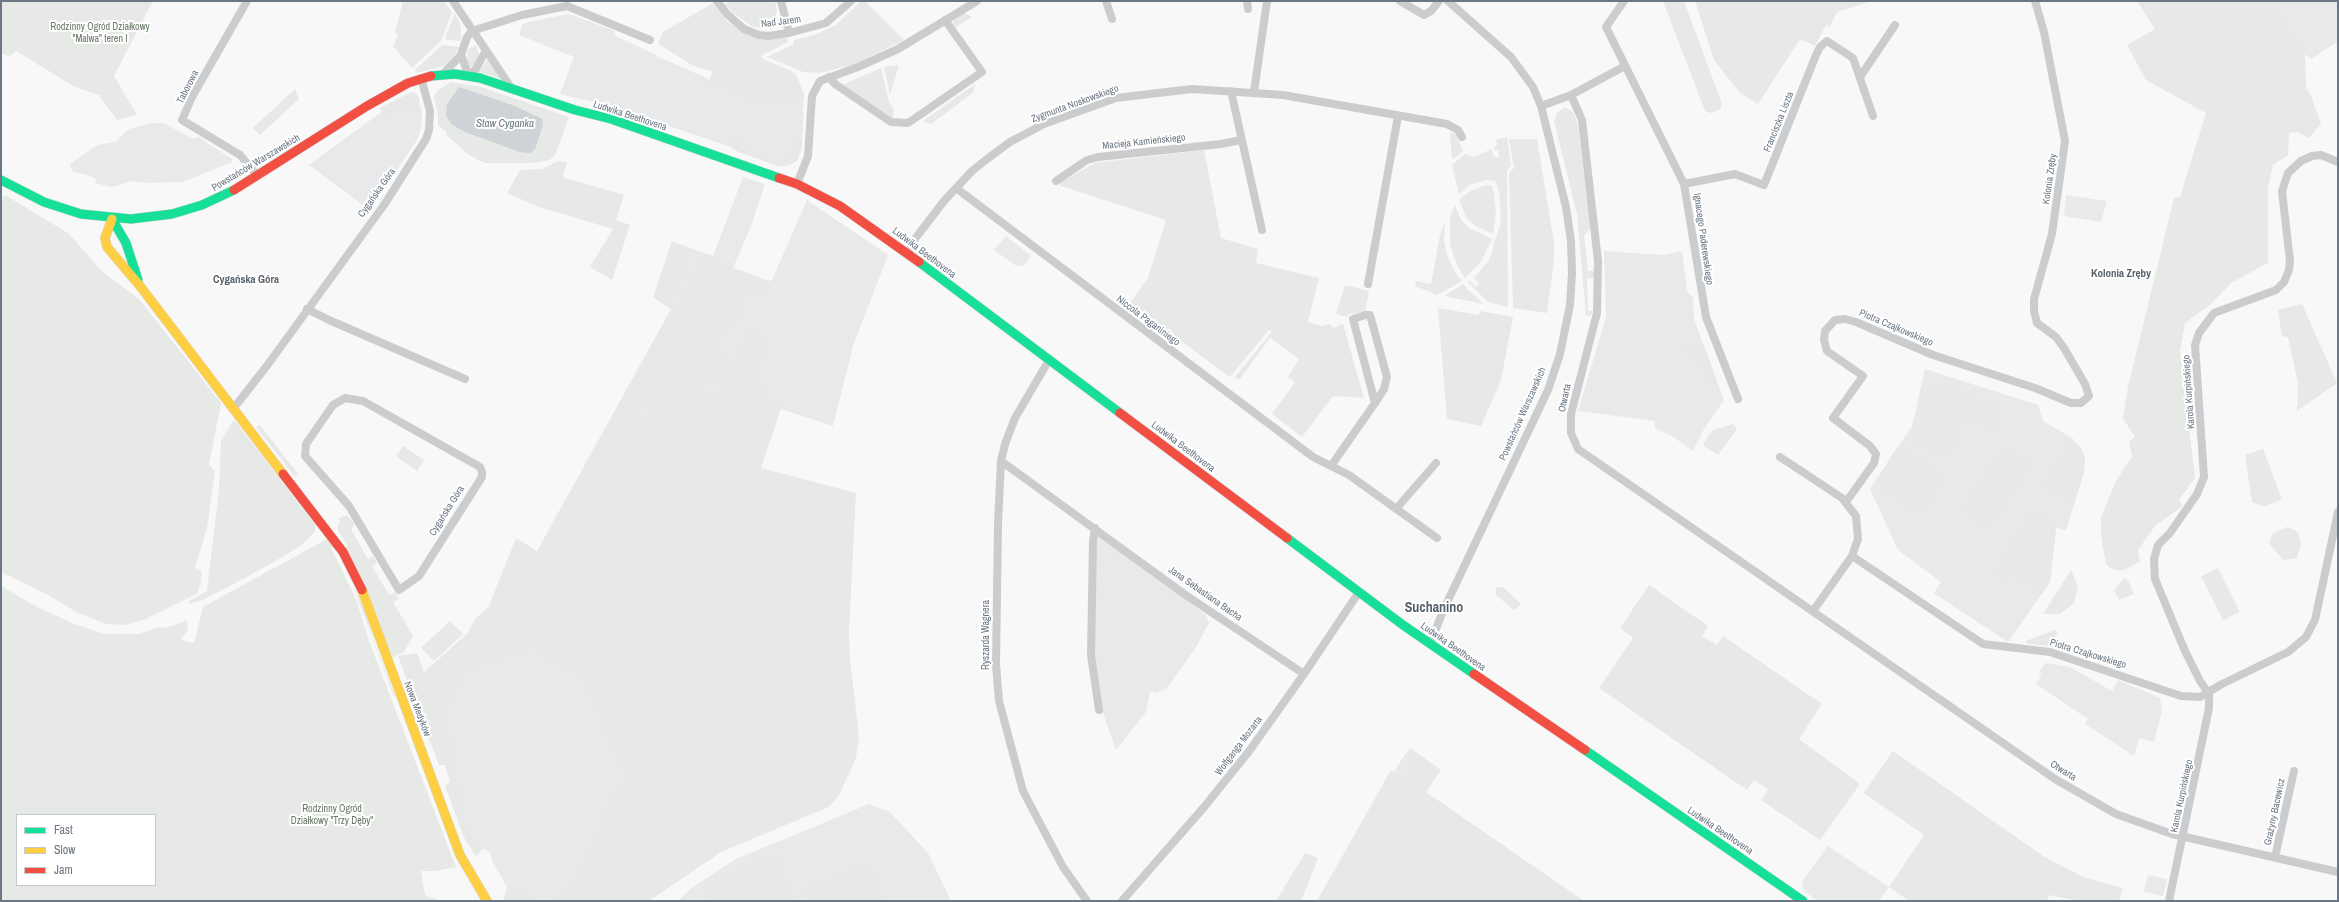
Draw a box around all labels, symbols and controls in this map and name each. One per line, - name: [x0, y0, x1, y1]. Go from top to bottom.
- street label: Nad Jarem: [760, 14, 802, 30]
- park label: Rodzinny Ogród Działkowy "Malwa" teren I: [50, 21, 150, 44]
- street label: Taborowa: [175, 68, 201, 106]
- street label: Zygmunta Noskowskiego: [1030, 83, 1120, 125]
- street label: Franciszka Liszta: [1761, 90, 1797, 154]
- street label: Ludwika Beethovena: [592, 98, 668, 134]
- water label: Staw Cyganka: [476, 117, 534, 131]
- street label: Powstańców Warszawskich: [210, 132, 302, 194]
- street label: Macieja Kamieńskiego: [1102, 132, 1186, 152]
- street label: Kolonia Zręby: [2041, 153, 2059, 205]
- street label: Cygańska Góra: [356, 166, 398, 220]
- street label: Ignacego Paderewskiego: [1691, 192, 1715, 286]
- street label: Ludwika Beethovena: [890, 225, 958, 281]
- district label: Kolonia Zręby: [2091, 267, 2151, 281]
- district label: Cygańska Góra: [213, 273, 279, 287]
- street label: Niccola Paganiniego: [1114, 293, 1182, 349]
- street label: Piotra Czajkowskiego: [1857, 307, 1935, 349]
- street label: Karola Kurpińskiego: [2180, 355, 2198, 429]
- street label: Powstańców Warszawskich: [1497, 365, 1549, 463]
- street label: Otwarta: [1556, 383, 1574, 413]
- street label: Ludwika Beethovena: [1149, 419, 1217, 475]
- street label: Cygańska Góra: [427, 484, 467, 538]
- street label: Jana Sebastiana Bacha: [1166, 564, 1244, 624]
- street label: Ryszarda Wagnera: [980, 600, 992, 670]
- district label: Suchanino: [1405, 600, 1463, 616]
- street label: Ludwika Beethovena: [1418, 620, 1488, 674]
- street label: Piotra Czajkowskiego: [2048, 637, 2128, 671]
- street label: Nowa Medyków: [401, 680, 433, 738]
- street label: Wolfganga Mozarta: [1213, 714, 1265, 778]
- street label: Otwarta: [2048, 758, 2078, 784]
- street label: Karola Kurpińskiego: [2168, 758, 2196, 834]
- street label: Grażyny Bacewicz: [2262, 778, 2288, 846]
- park label: Rodzinny Ogród Działkowy "Trzy Dęby": [291, 803, 373, 826]
- street label: Ludwika Beethovena: [1685, 805, 1755, 857]
- legend: [16, 814, 156, 886]
- text: Fast: [54, 822, 73, 838]
- text: Slow: [54, 842, 75, 858]
- text: Jam: [54, 862, 73, 878]

